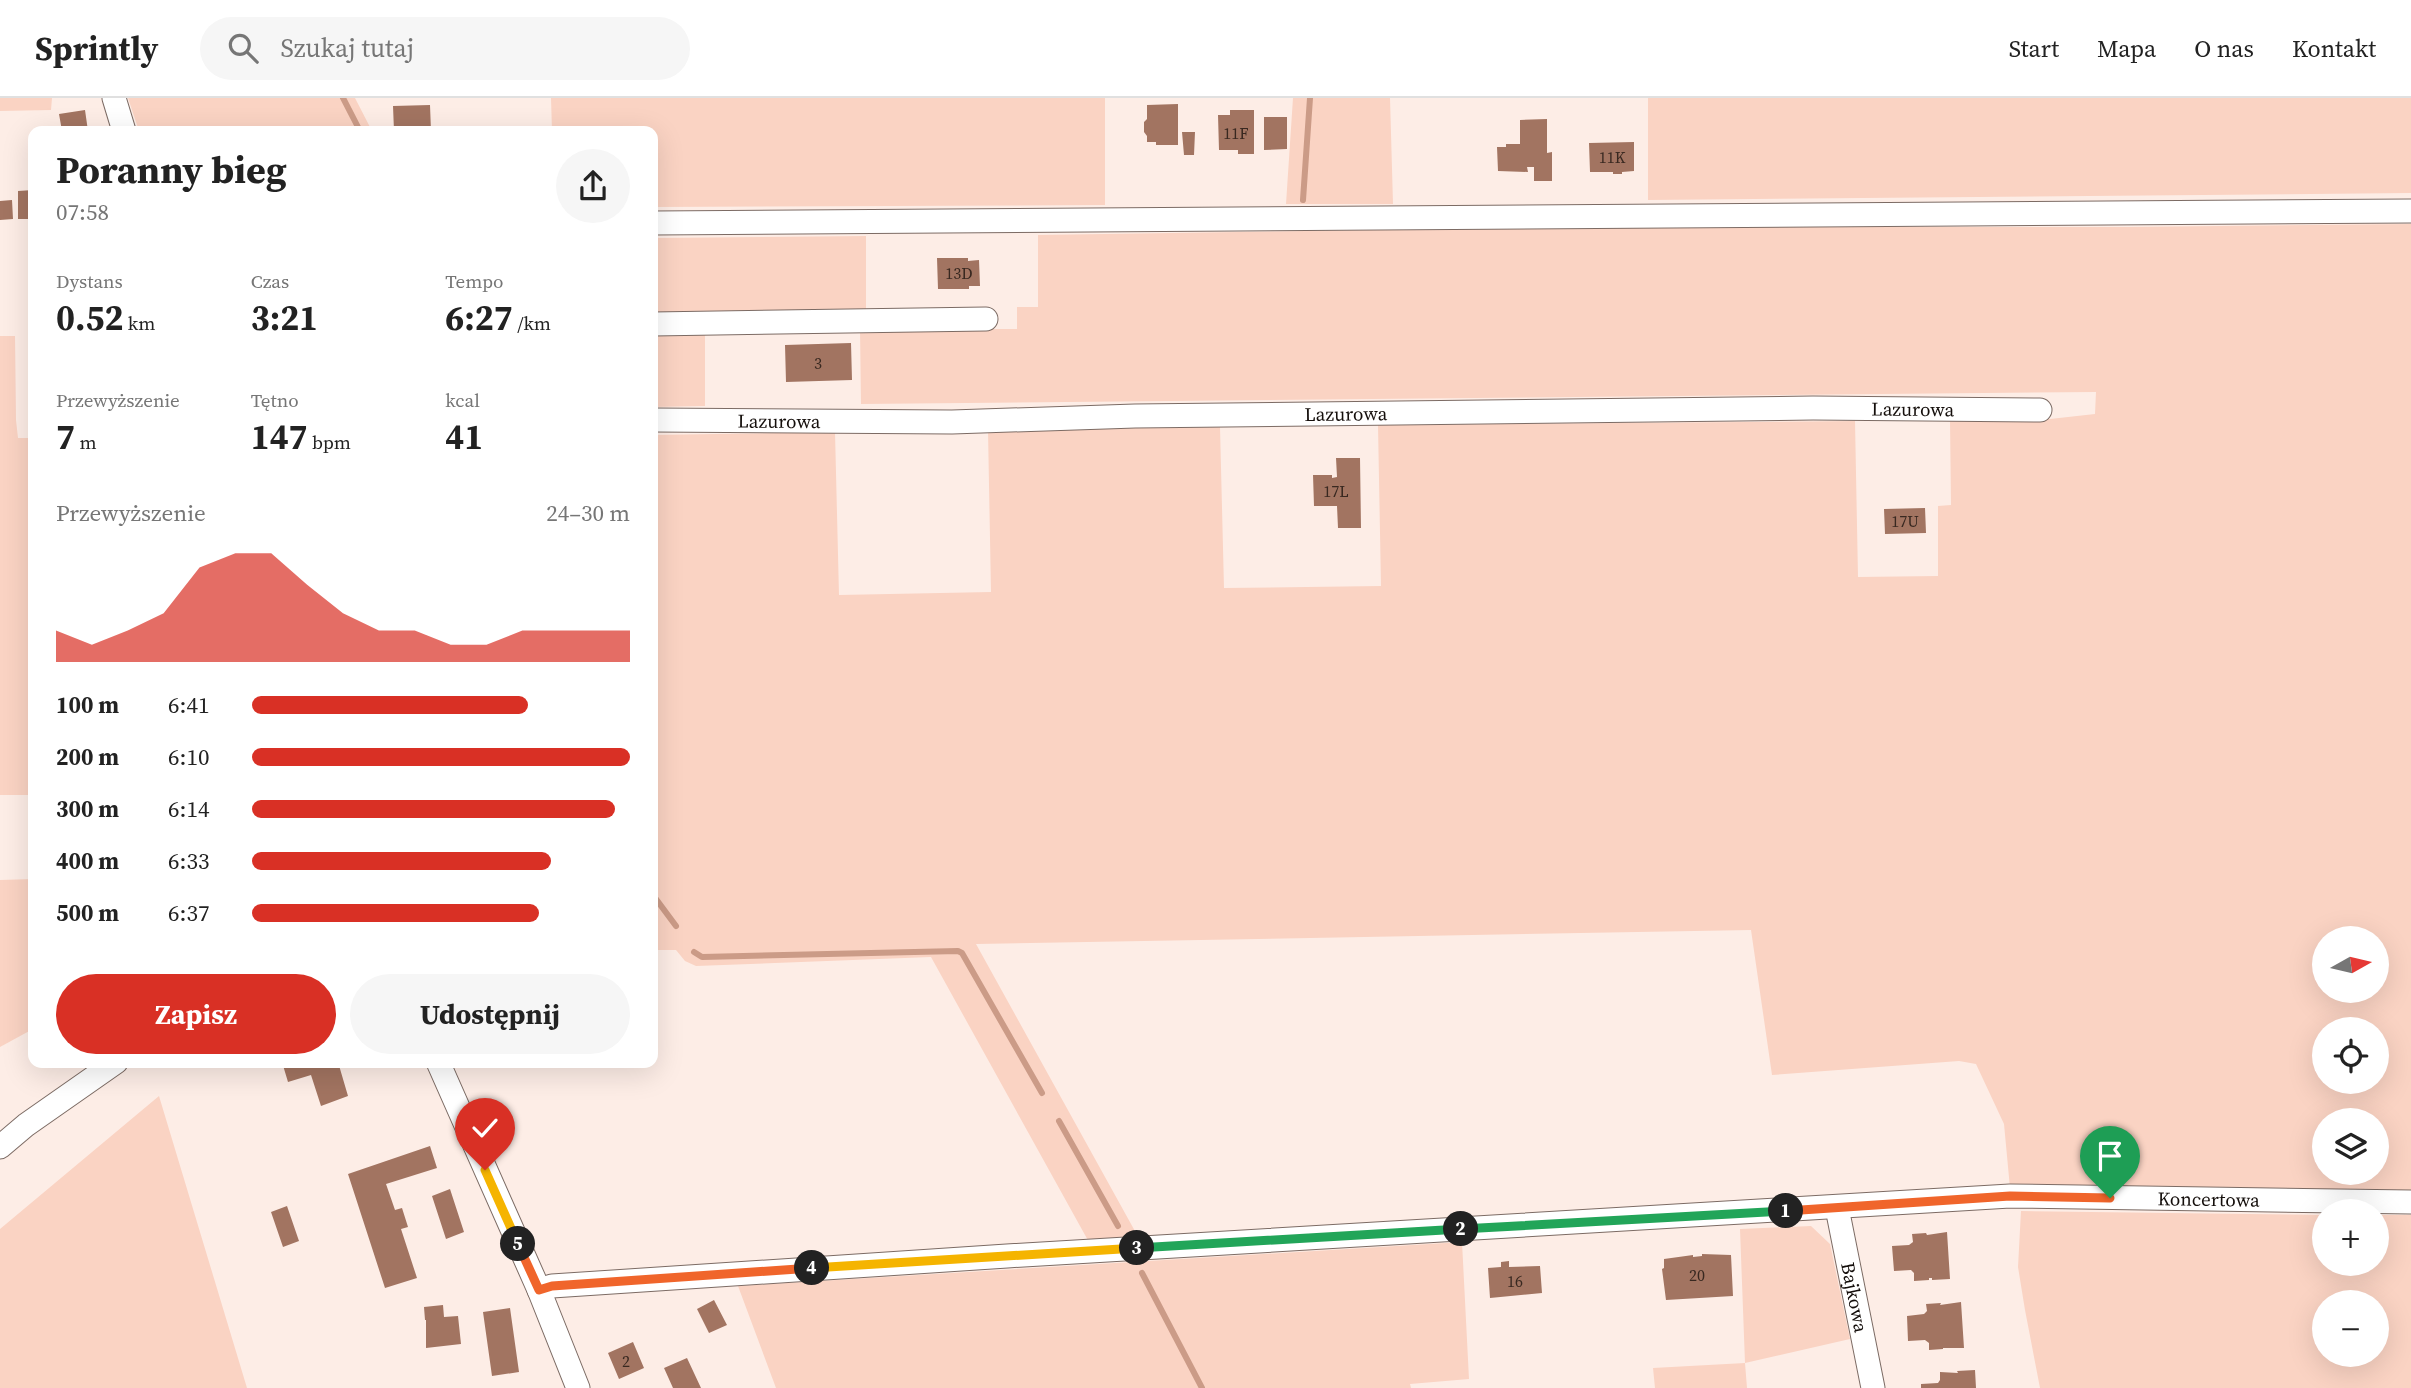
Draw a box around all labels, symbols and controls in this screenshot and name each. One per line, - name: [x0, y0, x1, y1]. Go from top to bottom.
- search box: [200, 17, 690, 80]
- text: Sprintly: [35, 26, 158, 71]
- icon: search: [224, 29, 262, 67]
- text: Szukaj tutaj: [280, 30, 414, 66]
- text: Start: [2009, 32, 2059, 65]
- text: Mapa: [2097, 32, 2156, 65]
- text: O nas: [2194, 32, 2254, 65]
- text: Kontakt: [2292, 32, 2376, 65]
- house number: 11F: [1223, 122, 1249, 144]
- text: Poranny bieg: [56, 144, 287, 196]
- house number: 11K: [1599, 146, 1626, 168]
- button: share: [556, 149, 630, 223]
- text: 07:58: [56, 196, 109, 228]
- house number: 13D: [945, 262, 973, 284]
- text: Dystans: [56, 268, 123, 294]
- text: Czas: [251, 268, 289, 294]
- text: Tempo: [445, 268, 504, 294]
- text: 0.52: [56, 294, 123, 342]
- text: 3:21: [251, 294, 318, 342]
- text: 6:27: [445, 294, 513, 342]
- text: km: [123, 310, 155, 336]
- text: /km: [513, 310, 551, 336]
- house number: 3: [814, 352, 822, 374]
- text: Przewyższenie: [56, 387, 180, 413]
- text: Tętno: [251, 387, 299, 413]
- text: kcal: [445, 387, 480, 413]
- street label: Lazurowa: [1871, 396, 1955, 422]
- street label: Lazurowa: [1304, 400, 1388, 427]
- street label: Lazurowa: [737, 408, 821, 434]
- text: 7: [56, 413, 75, 461]
- text: 147: [251, 413, 308, 461]
- text: 41: [445, 413, 483, 461]
- text: m: [75, 429, 97, 455]
- text: bpm: [308, 429, 351, 455]
- house number: 17L: [1323, 480, 1349, 502]
- text: Przewyższenie: [56, 497, 206, 529]
- text: 24–30 m: [546, 497, 630, 529]
- house number: 17U: [1891, 510, 1919, 532]
- text: 100 m: [56, 689, 119, 721]
- text: 6:41: [168, 689, 209, 721]
- text: 200 m: [56, 741, 119, 773]
- text: 6:10: [168, 741, 209, 773]
- text: 300 m: [56, 793, 119, 825]
- text: 6:14: [168, 793, 209, 825]
- text: 400 m: [56, 845, 119, 877]
- text: 6:33: [168, 845, 209, 877]
- text: 500 m: [56, 897, 119, 929]
- text: 6:37: [168, 897, 209, 929]
- north arrow: [2312, 926, 2389, 1003]
- map controls: [2312, 926, 2389, 1367]
- button: Zapisz: [56, 974, 336, 1054]
- button: Udostępnij: [350, 974, 630, 1054]
- button: locate: [2312, 1017, 2389, 1094]
- pin: [455, 1098, 515, 1170]
- button: layers: [2312, 1108, 2389, 1185]
- icon: check: [466, 1109, 504, 1147]
- pin: [2080, 1126, 2140, 1198]
- icon: arrive: [2091, 1137, 2129, 1175]
- street label: Koncertowa: [2157, 1185, 2260, 1213]
- pin: 1: [1768, 1194, 1803, 1228]
- text: 1: [1780, 1197, 1791, 1223]
- button: +: [2312, 1199, 2389, 1276]
- pin: 2: [1444, 1212, 1478, 1246]
- text: 2: [1455, 1215, 1466, 1241]
- pin: 5: [500, 1226, 536, 1262]
- text: 5: [512, 1230, 523, 1256]
- pin: 3: [1120, 1230, 1154, 1266]
- text: 3: [1131, 1234, 1142, 1260]
- pin: 4: [794, 1250, 830, 1286]
- text: 4: [806, 1254, 817, 1280]
- street label: Bajkowa: [1835, 1260, 1875, 1335]
- house number: 20: [1689, 1264, 1705, 1286]
- house number: 16: [1507, 1270, 1523, 1292]
- button: −: [2312, 1290, 2389, 1367]
- house number: 2: [622, 1350, 630, 1372]

